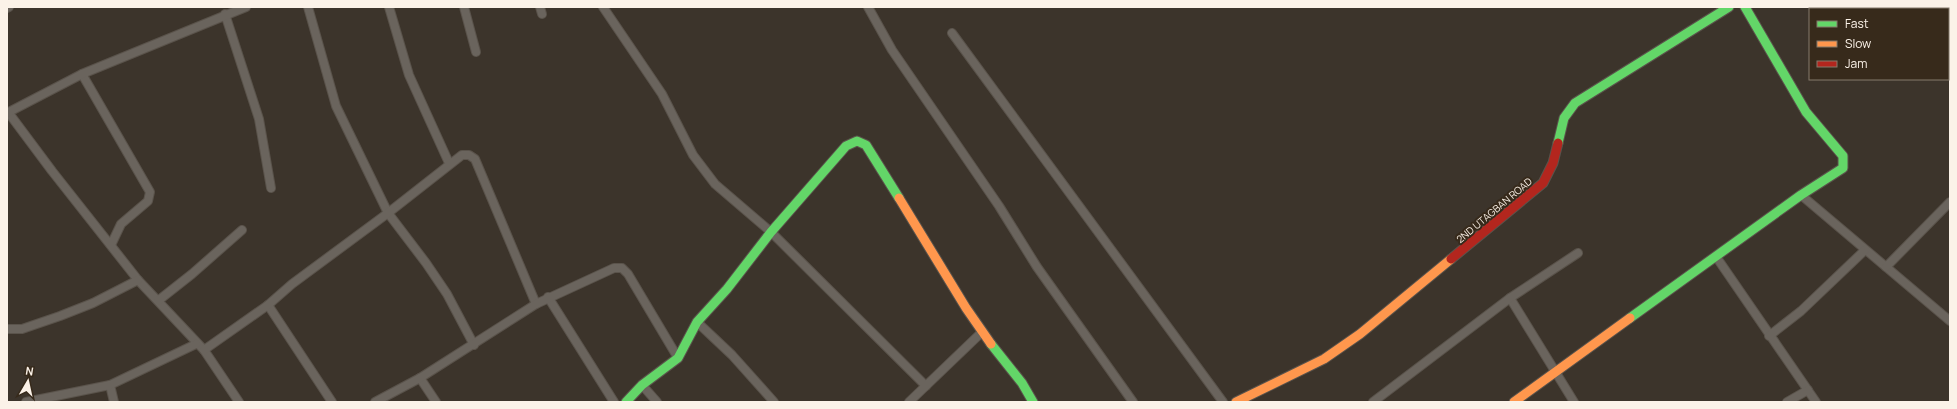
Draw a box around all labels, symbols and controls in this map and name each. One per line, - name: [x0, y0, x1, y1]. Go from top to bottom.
- legend: [1809, 8, 1949, 80]
- text: Fast: [1845, 15, 1869, 32]
- text: Slow: [1845, 35, 1871, 52]
- text: Jam: [1845, 55, 1867, 72]
- street label: 2ND UTAGBAN ROAD: [1453, 174, 1535, 246]
- north arrow: [8, 361, 48, 401]
- text: N: [25, 363, 35, 379]

